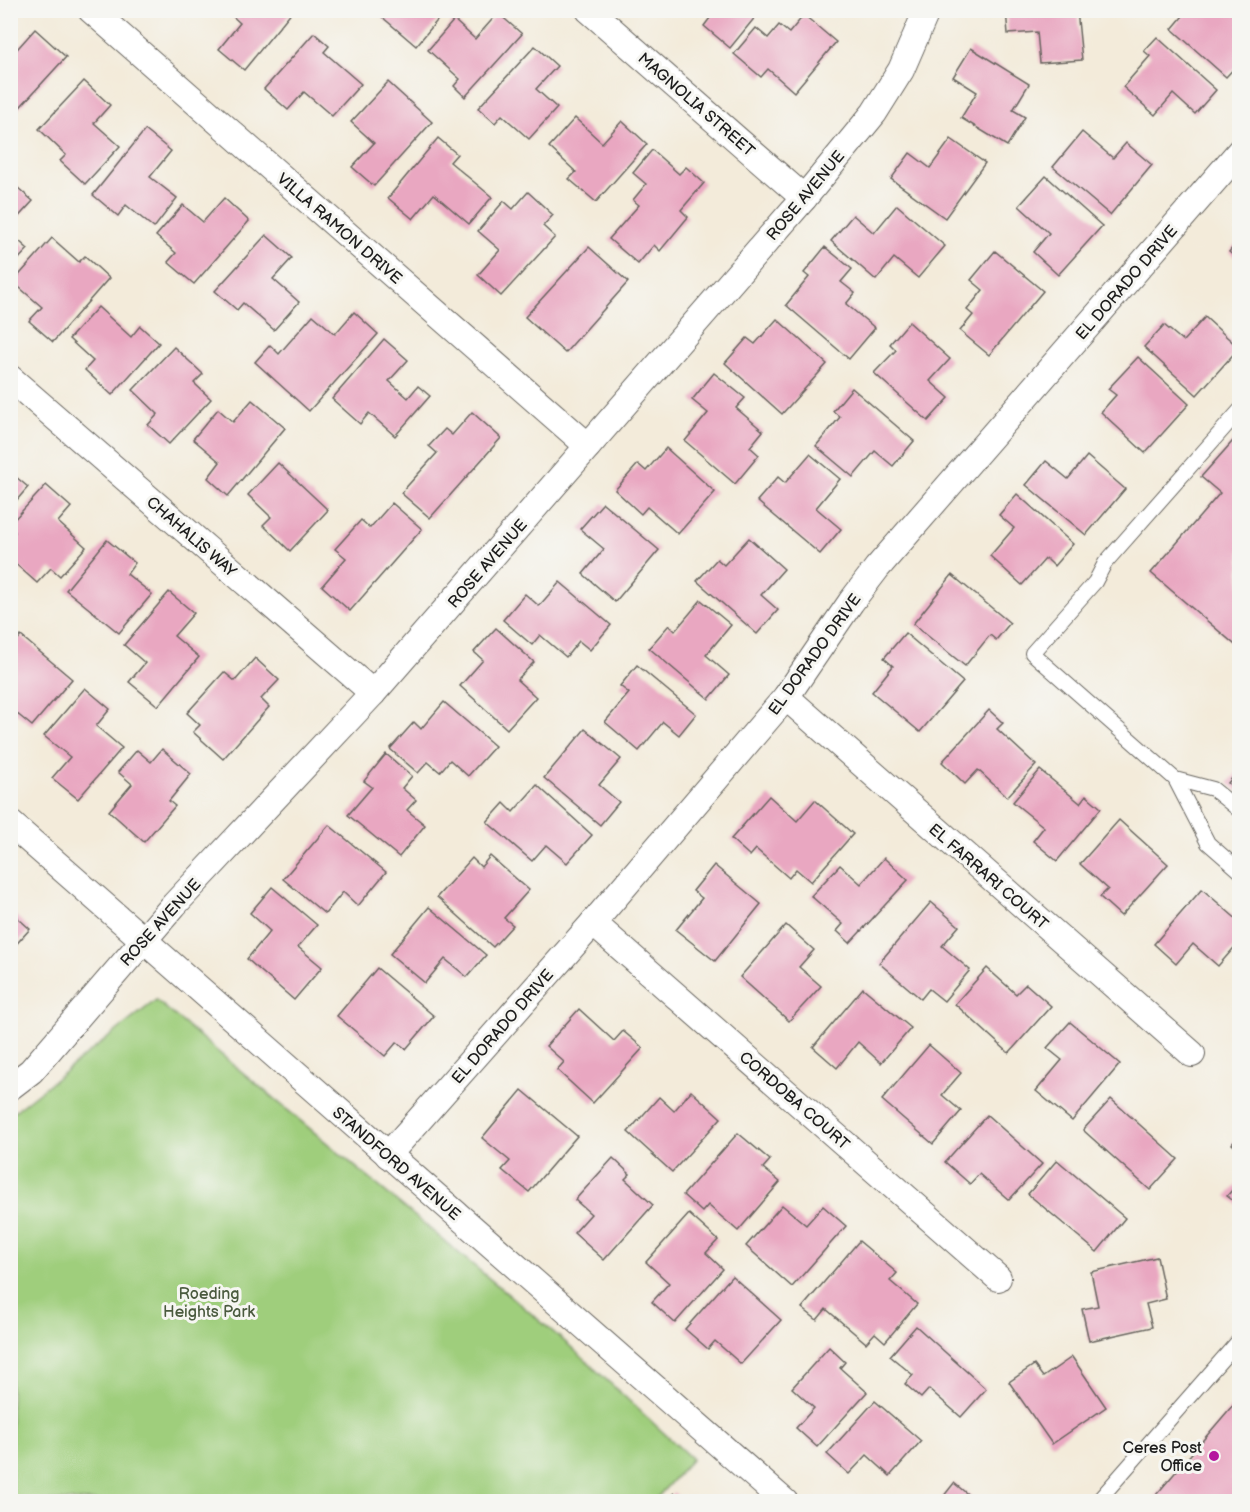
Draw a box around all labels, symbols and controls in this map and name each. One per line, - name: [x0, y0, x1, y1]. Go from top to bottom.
- street label: MAGNOLIA STREET: [634, 49, 759, 161]
- street label: ROSE AVENUE: [763, 147, 849, 245]
- street label: VILLA RAMON DRIVE: [273, 170, 405, 289]
- street label: EL DORADO DRIVE: [1072, 222, 1182, 344]
- street label: CHAHALIS WAY: [142, 493, 240, 582]
- street label: ROSE AVENUE: [444, 516, 532, 612]
- street label: EL DORADO DRIVE: [765, 590, 866, 719]
- street label: EL FARRARI COURT: [924, 820, 1052, 934]
- street label: ROSE AVENUE: [117, 875, 205, 971]
- street label: EL DORADO DRIVE: [448, 966, 558, 1088]
- street label: CORDOBA COURT: [735, 1048, 853, 1154]
- street label: STANDFORD AVENUE: [328, 1103, 464, 1225]
- park label: Roeding Heights Park: [163, 1285, 255, 1322]
- place label: Ceres Post Office: [1123, 1439, 1203, 1476]
- marker: Ceres Post Office: [1207, 1449, 1221, 1463]

